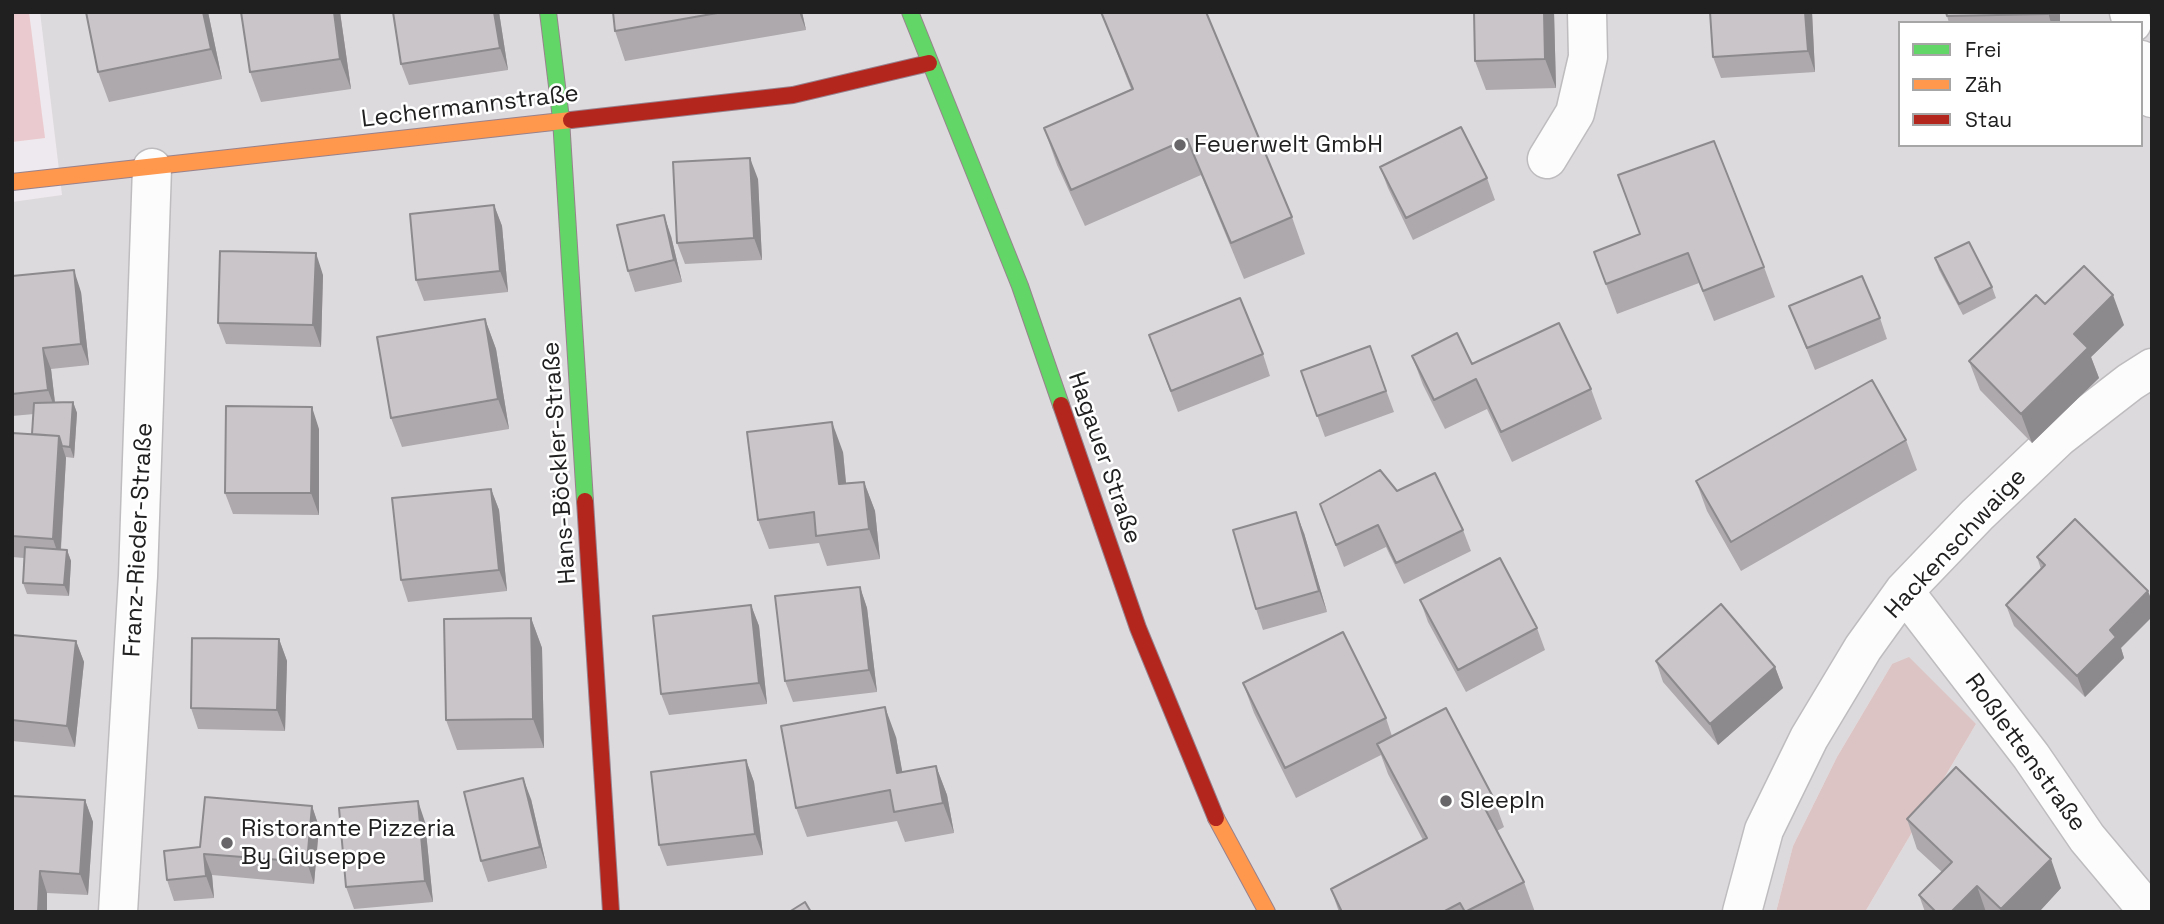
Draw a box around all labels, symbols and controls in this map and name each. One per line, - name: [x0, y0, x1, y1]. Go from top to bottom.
- legend: [1898, 21, 2143, 147]
- text: Frei: [1965, 36, 2001, 63]
- text: Zäh: [1965, 71, 2002, 98]
- street label: Lechermannstraße: [360, 79, 580, 135]
- text: Stau: [1965, 106, 2012, 133]
- place label: Feuerwelt GmbH: [1194, 131, 1383, 159]
- marker: Feuerwelt GmbH: [1172, 137, 1188, 153]
- street label: Hans-Böckler-Straße: [537, 341, 583, 585]
- street label: Hagauer Straße: [1061, 368, 1147, 548]
- street label: Franz-Rieder-Straße: [118, 422, 160, 658]
- street label: Hackenschwaige: [1879, 463, 2033, 625]
- street label: Roßlettenstraße: [1958, 669, 2092, 837]
- place label: SleepIn: [1460, 787, 1545, 815]
- marker: SleepIn: [1438, 793, 1454, 809]
- place label: Ristorante Pizzeria By Giuseppe: [241, 815, 455, 871]
- marker: Ristorante Pizzeria By Giuseppe: [219, 835, 235, 851]

